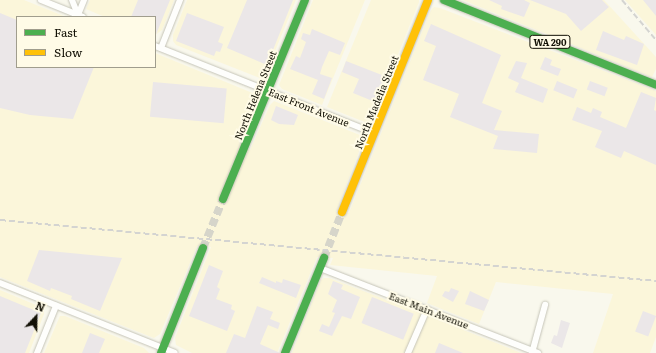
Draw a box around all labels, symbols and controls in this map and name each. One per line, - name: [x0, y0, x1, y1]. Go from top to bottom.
- legend: [16, 16, 156, 68]
- text: Fast: [54, 23, 77, 41]
- road number: WA 290: [529, 35, 571, 49]
- text: Slow: [54, 43, 82, 61]
- street label: North Helena Street: [232, 49, 278, 141]
- street label: North Madelia Street: [352, 53, 400, 151]
- street label: East Front Avenue: [267, 85, 351, 129]
- street label: East Main Avenue: [387, 289, 471, 331]
- north arrow: [16, 297, 56, 337]
- text: N: [33, 297, 48, 315]

